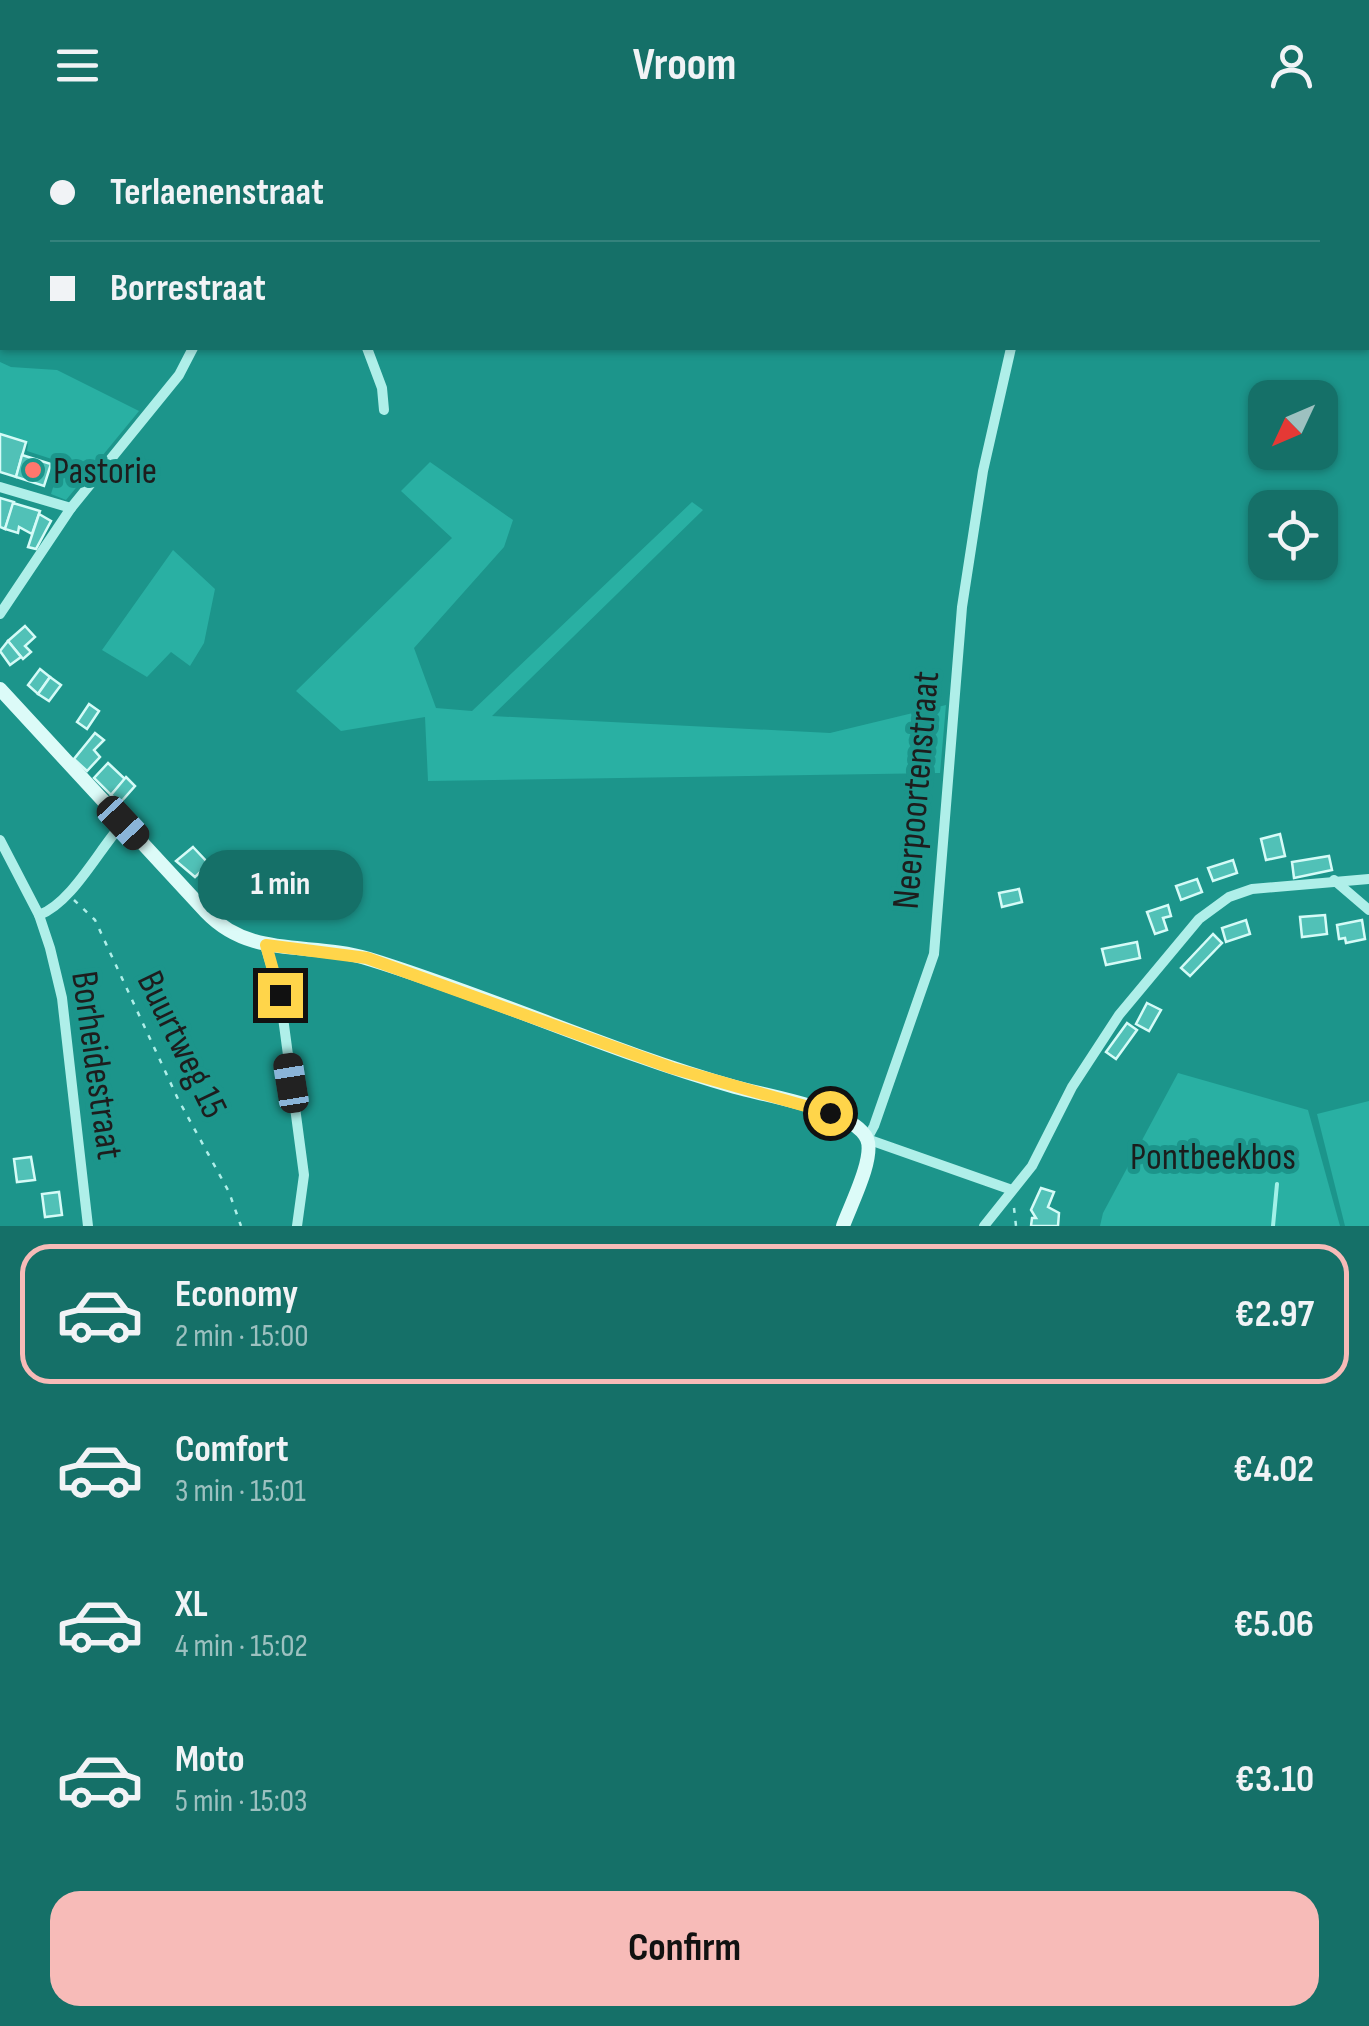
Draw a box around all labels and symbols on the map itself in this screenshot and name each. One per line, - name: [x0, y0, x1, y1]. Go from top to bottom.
- north arrow: [1248, 380, 1338, 470]
- place label: Pastorie: [53, 449, 157, 494]
- marker: Pastorie: [22, 459, 44, 481]
- street label: Neerpoortenstraat: [884, 669, 949, 911]
- car: [92, 791, 154, 855]
- callout: 1 min: [198, 850, 362, 920]
- street label: Buurtweg 15: [127, 964, 236, 1125]
- street label: Borheidestraat: [61, 968, 132, 1162]
- route end: [258, 973, 303, 1018]
- car: [271, 1051, 311, 1115]
- route start: [808, 1091, 853, 1136]
- park label: Pontbeekbos: [1130, 1135, 1296, 1180]

